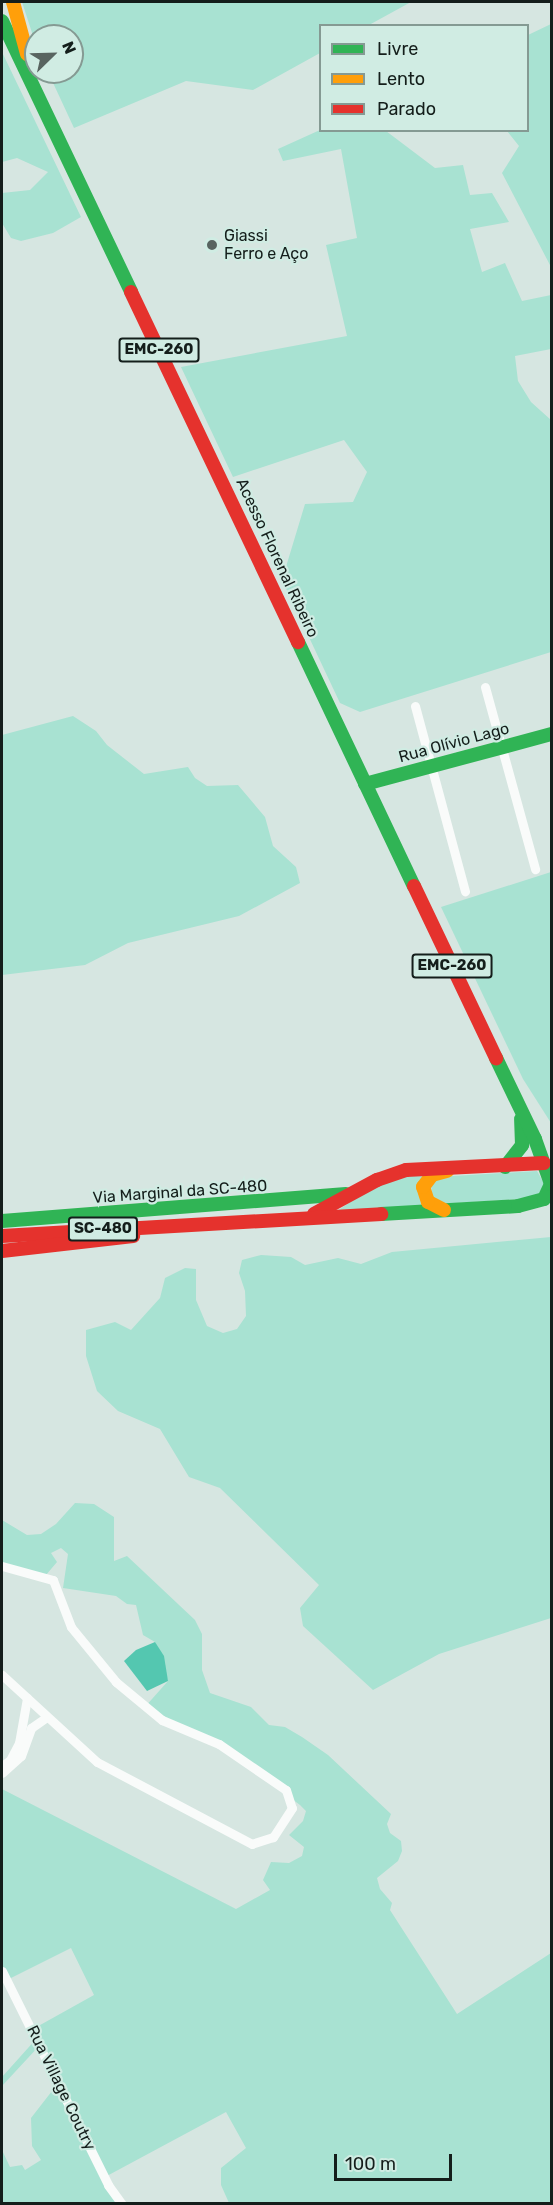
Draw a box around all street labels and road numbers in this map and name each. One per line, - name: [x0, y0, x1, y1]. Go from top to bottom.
- road number: EMC-260: [118, 338, 200, 362]
- street label: Acesso Florenal Ribeiro: [232, 475, 322, 641]
- street label: Rua Olívio Lago: [397, 719, 511, 767]
- road number: EMC-260: [412, 954, 492, 978]
- street label: Via Marginal da SC-480: [92, 1176, 268, 1208]
- road number: SC-480: [67, 1217, 139, 1241]
- street label: Rua Village Coutry: [22, 2022, 100, 2154]

